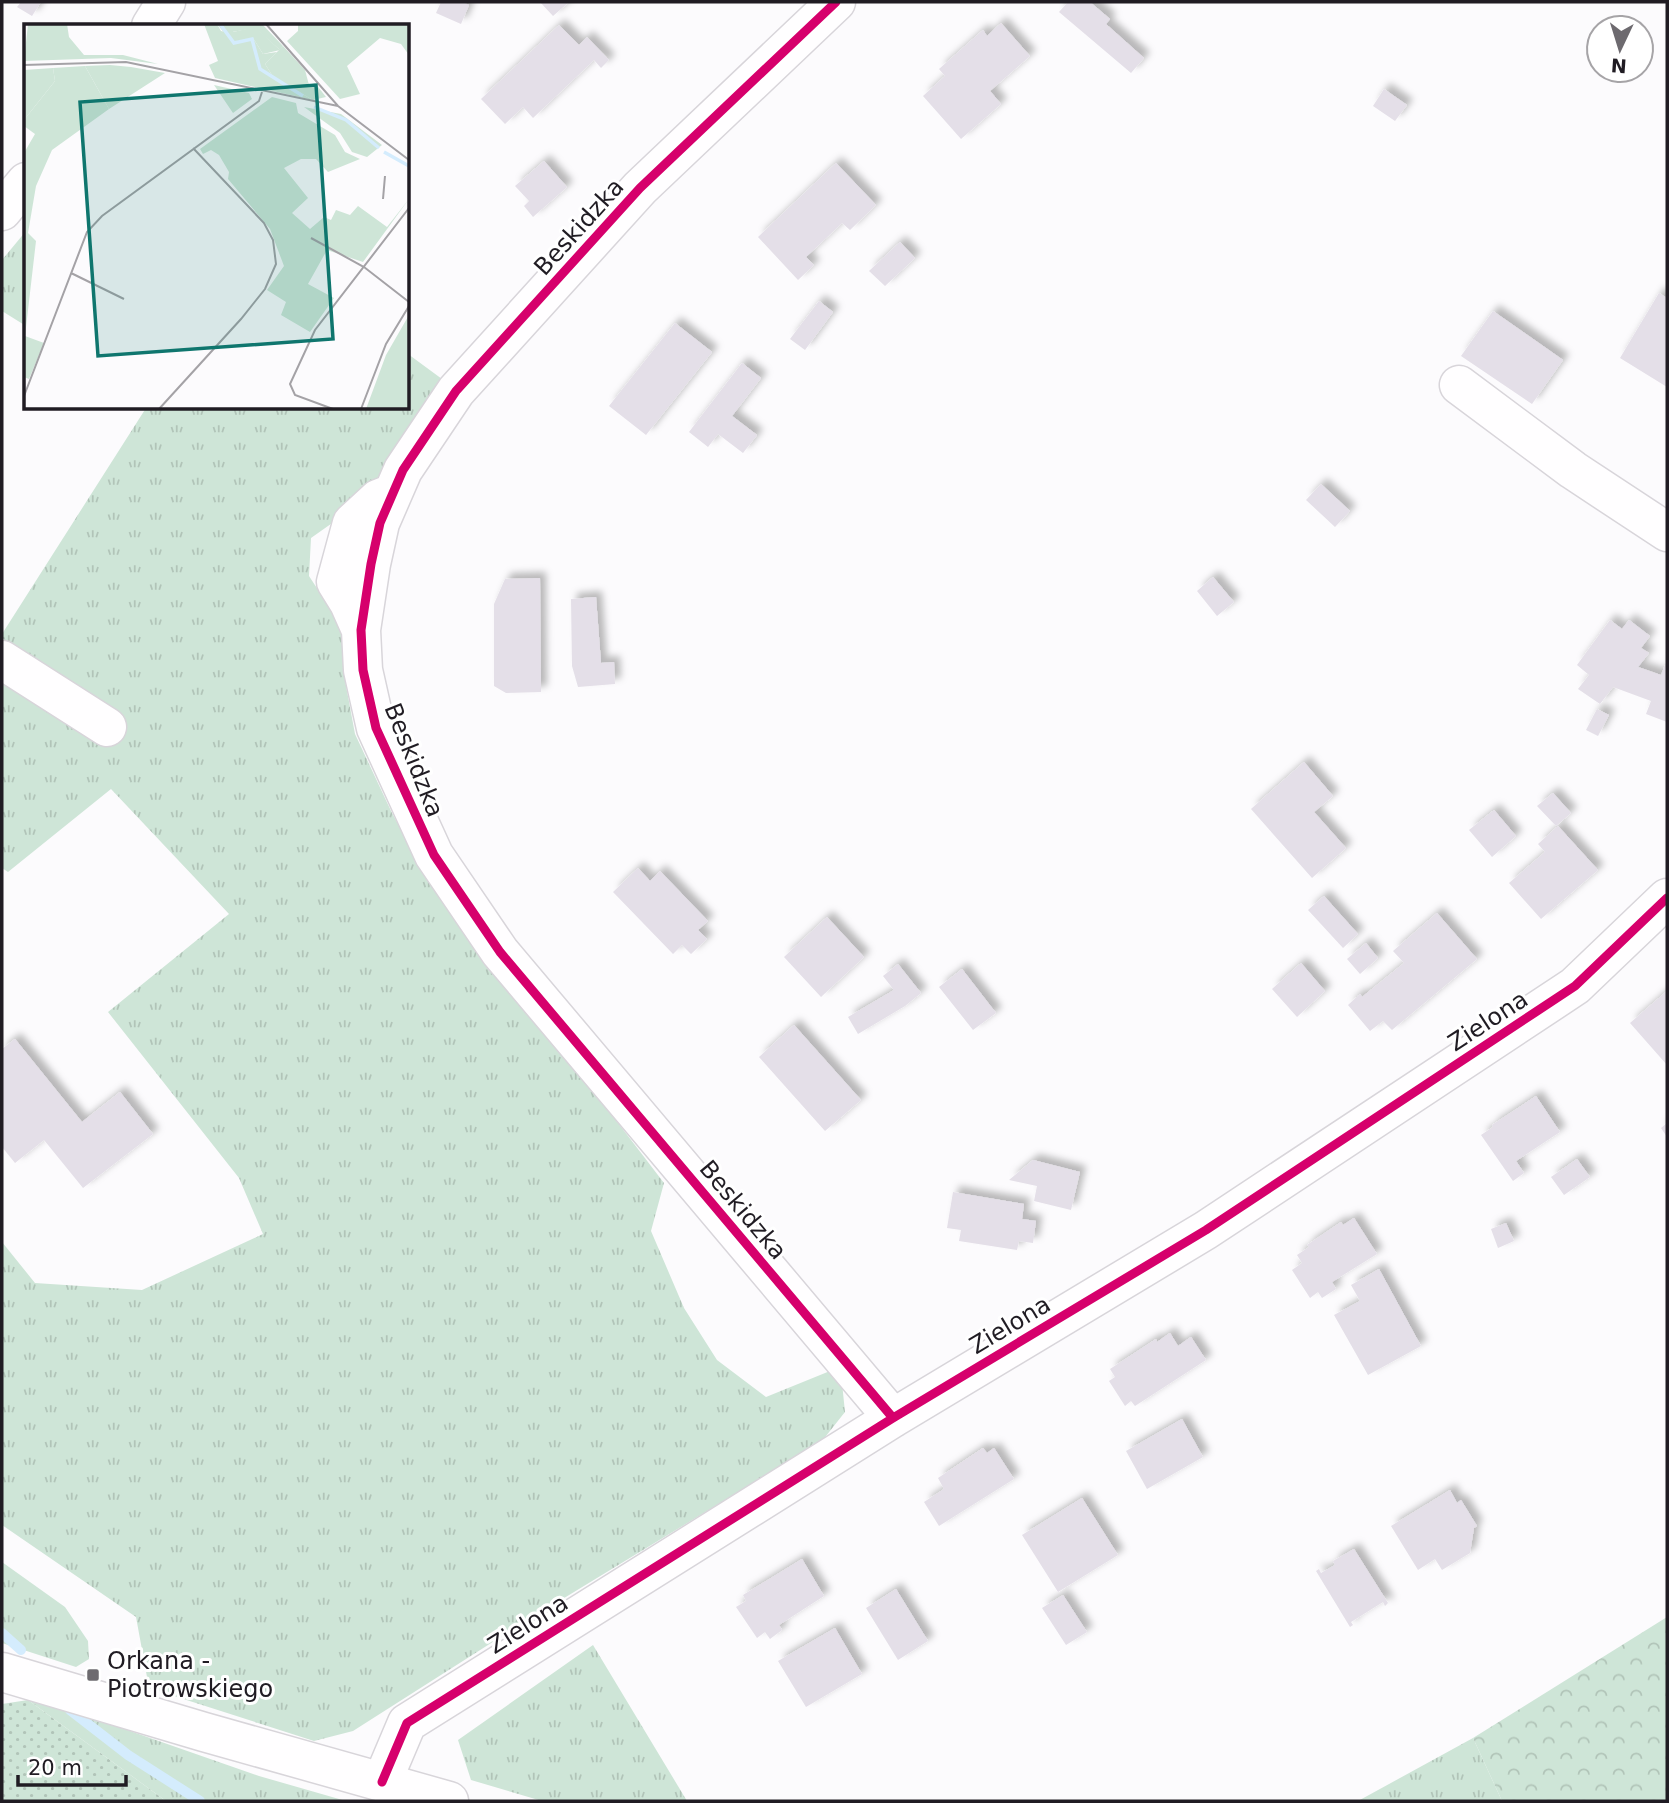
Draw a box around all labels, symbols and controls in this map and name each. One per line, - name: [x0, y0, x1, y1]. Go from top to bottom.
- north arrow: [1585, 14, 1655, 84]
- inset map: [24, 24, 410, 410]
- text: N: [1610, 54, 1628, 77]
- street label: Beskidzka: [528, 173, 630, 281]
- street label: Beskidzka: [378, 699, 450, 821]
- street label: Zielona: [1443, 985, 1533, 1057]
- street label: Beskidzka: [694, 1155, 792, 1265]
- street label: Zielona: [965, 1290, 1055, 1360]
- street label: Zielona: [483, 1589, 573, 1659]
- place label: Orkana - Piotrowskiego: [107, 1647, 273, 1703]
- marker: Orkana - Piotrowskiego: [85, 1667, 101, 1683]
- scale bar: [18, 1744, 126, 1788]
- text: 20 m: [28, 1756, 82, 1780]

